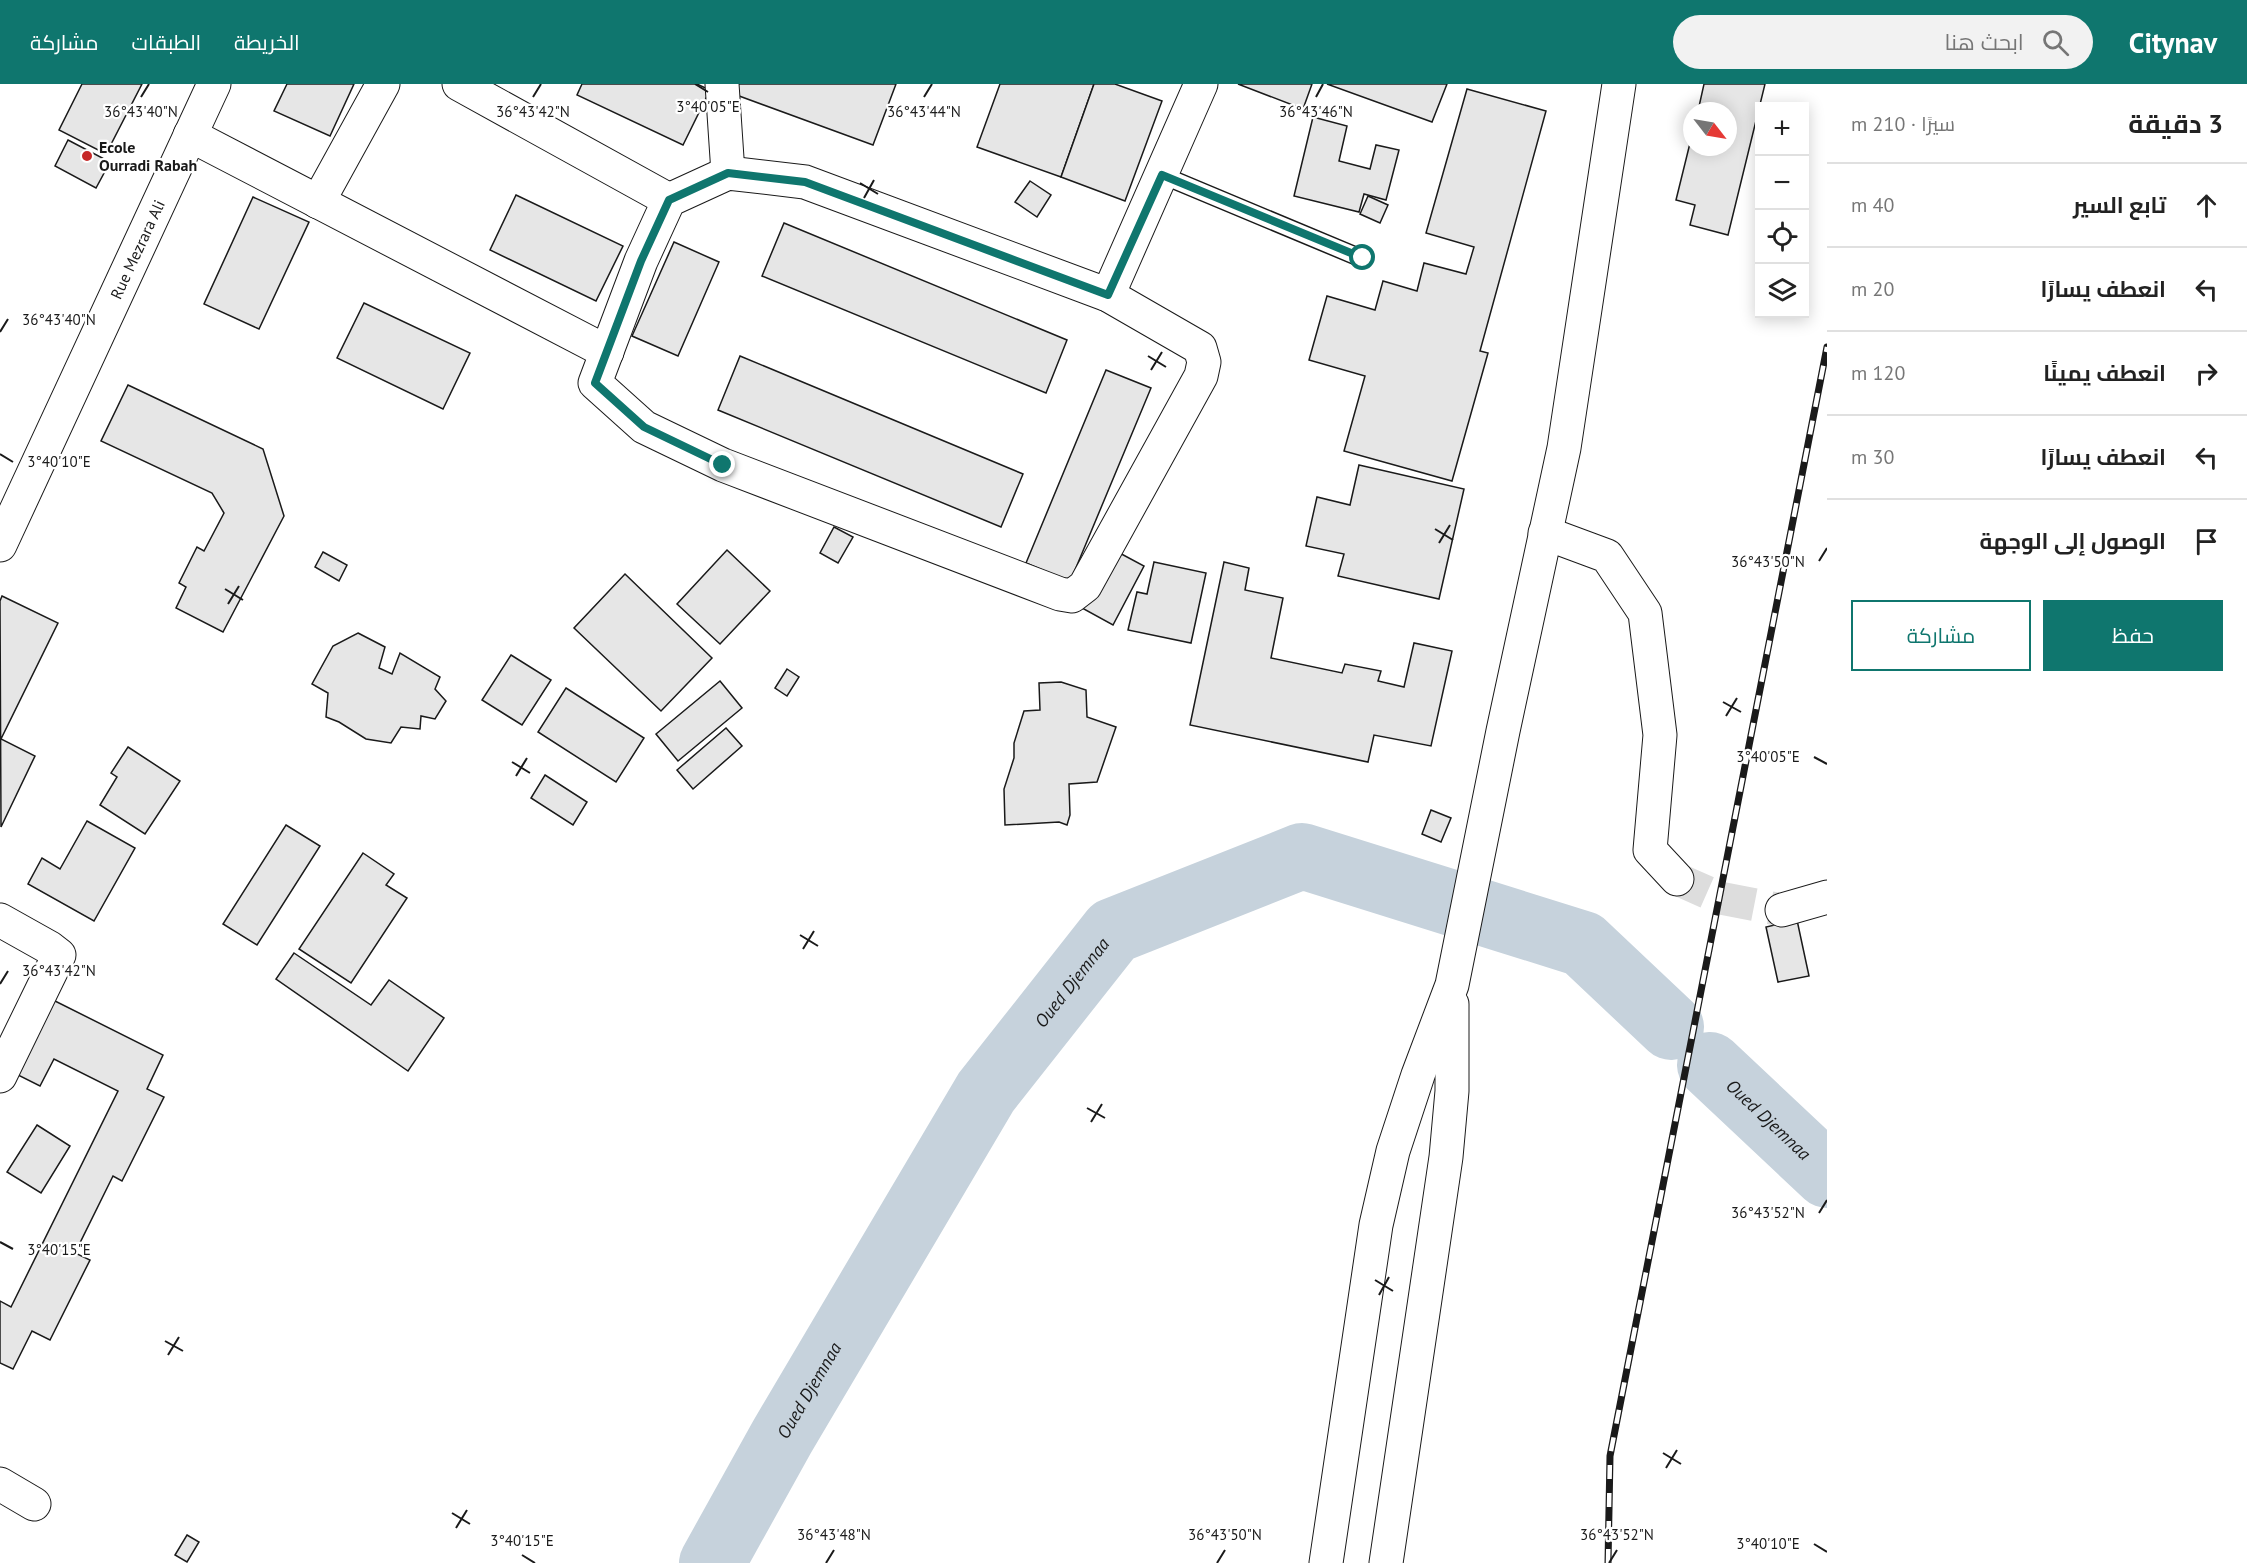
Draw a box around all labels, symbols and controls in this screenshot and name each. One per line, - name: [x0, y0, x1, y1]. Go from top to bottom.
- search box: [1673, 15, 2093, 69]
- text: Citynav: [2129, 24, 2217, 61]
- icon: search: [2039, 26, 2072, 59]
- text: ابحث هنا: [1944, 28, 2024, 56]
- text: مشاركة: [30, 29, 99, 56]
- text: الطبقات: [132, 29, 201, 56]
- text: الخريطة: [234, 29, 300, 56]
- text: 3°40'05"E: [676, 97, 740, 116]
- text: 36°43'40"N: [104, 102, 178, 121]
- text: 36°43'42"N: [496, 102, 570, 121]
- text: 36°43'44"N: [887, 102, 961, 121]
- text: 36°43'46"N: [1279, 102, 1353, 121]
- north arrow: [1683, 102, 1737, 156]
- map controls: [1755, 102, 1809, 318]
- button: +: [1755, 102, 1809, 156]
- text: 3 دقيقة: [2128, 107, 2223, 140]
- text: سيرًا · 210 m: [1851, 111, 1955, 137]
- place label: Ecole Ourradi Rabah: [99, 137, 197, 175]
- marker: Ecole Ourradi Rabah: [80, 149, 94, 163]
- button: −: [1755, 156, 1809, 210]
- icon: ahead: [2190, 189, 2223, 222]
- text: تابع السير: [2073, 191, 2166, 219]
- text: 40 m: [1851, 192, 1894, 218]
- street label: Rue Mezrara Ali: [106, 197, 169, 302]
- button: locate: [1755, 210, 1809, 264]
- route start: [1349, 244, 1375, 270]
- button: layers: [1755, 264, 1809, 318]
- icon: left: [2190, 273, 2223, 306]
- text: انعطف يسارًا: [2040, 275, 2166, 303]
- text: 20 m: [1851, 276, 1894, 302]
- text: 36°43'40"N: [22, 310, 96, 329]
- icon: right: [2190, 357, 2223, 390]
- text: انعطف يمينًا: [2043, 359, 2166, 387]
- text: 120 m: [1851, 360, 1905, 386]
- icon: left: [2190, 441, 2223, 474]
- text: انعطف يسارًا: [2040, 443, 2166, 471]
- text: 30 m: [1851, 444, 1894, 470]
- route end: [709, 451, 735, 477]
- text: 3°40'10"E: [27, 452, 91, 471]
- icon: arrive: [2190, 525, 2223, 558]
- text: الوصول إلى الوجهة: [1980, 527, 2166, 555]
- text: 36°43'50"N: [1731, 552, 1805, 571]
- button: مشاركة: [1851, 600, 2031, 671]
- button: حفظ: [2043, 600, 2223, 671]
- text: 3°40'05"E: [1736, 747, 1800, 766]
- water label: Oued Djemnaa: [1029, 933, 1114, 1032]
- text: 36°43'42"N: [22, 961, 96, 980]
- water label: Oued Djemnaa: [1721, 1074, 1816, 1165]
- text: 36°43'52"N: [1731, 1203, 1805, 1222]
- text: 3°40'15"E: [27, 1240, 91, 1259]
- water label: Oued Djemnaa: [772, 1338, 846, 1443]
- text: 36°43'48"N: [797, 1525, 871, 1544]
- text: 36°43'50"N: [1188, 1525, 1262, 1544]
- text: 36°43'52"N: [1580, 1525, 1654, 1544]
- text: 3°40'15"E: [490, 1531, 554, 1550]
- text: 3°40'10"E: [1736, 1534, 1800, 1553]

